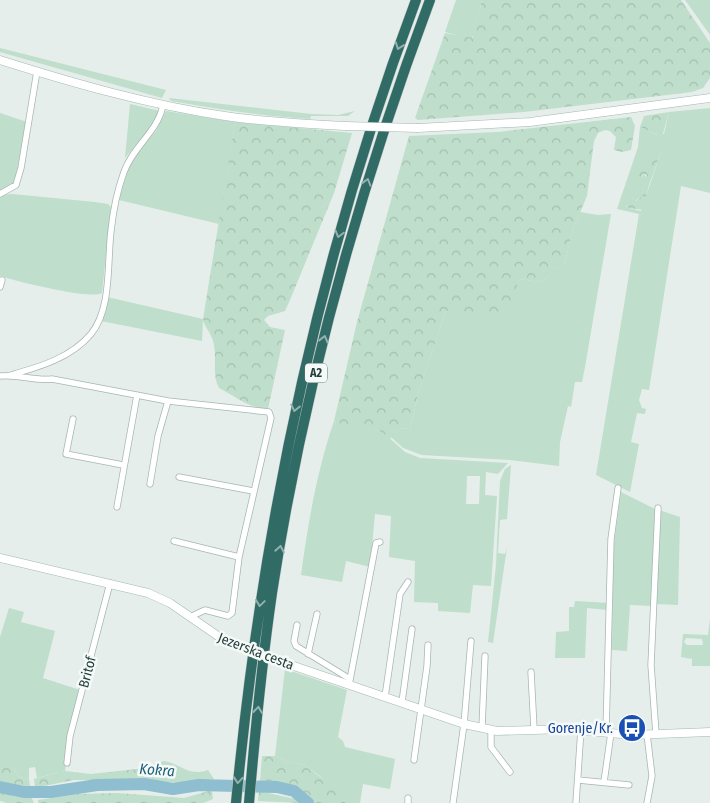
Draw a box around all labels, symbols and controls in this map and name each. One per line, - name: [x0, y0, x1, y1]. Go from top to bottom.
- one-way arrow: [395, 41, 405, 49]
- one-way arrow: [362, 179, 372, 187]
- one-way arrow: [334, 229, 345, 238]
- one-way arrow: [318, 334, 329, 343]
- road number: A2: [305, 363, 327, 382]
- one-way arrow: [291, 404, 301, 413]
- one-way arrow: [275, 545, 285, 554]
- one-way arrow: [255, 599, 266, 607]
- street label: Jezerska cesta: [215, 629, 296, 674]
- street label: Britof: [75, 653, 100, 690]
- one-way arrow: [252, 706, 263, 714]
- bus stop icon: Gorenje/Kr.: [617, 713, 647, 743]
- place label: Gorenje/Kr.: [548, 720, 613, 737]
- water label: Kokra: [139, 760, 176, 780]
- one-way arrow: [233, 777, 244, 785]

